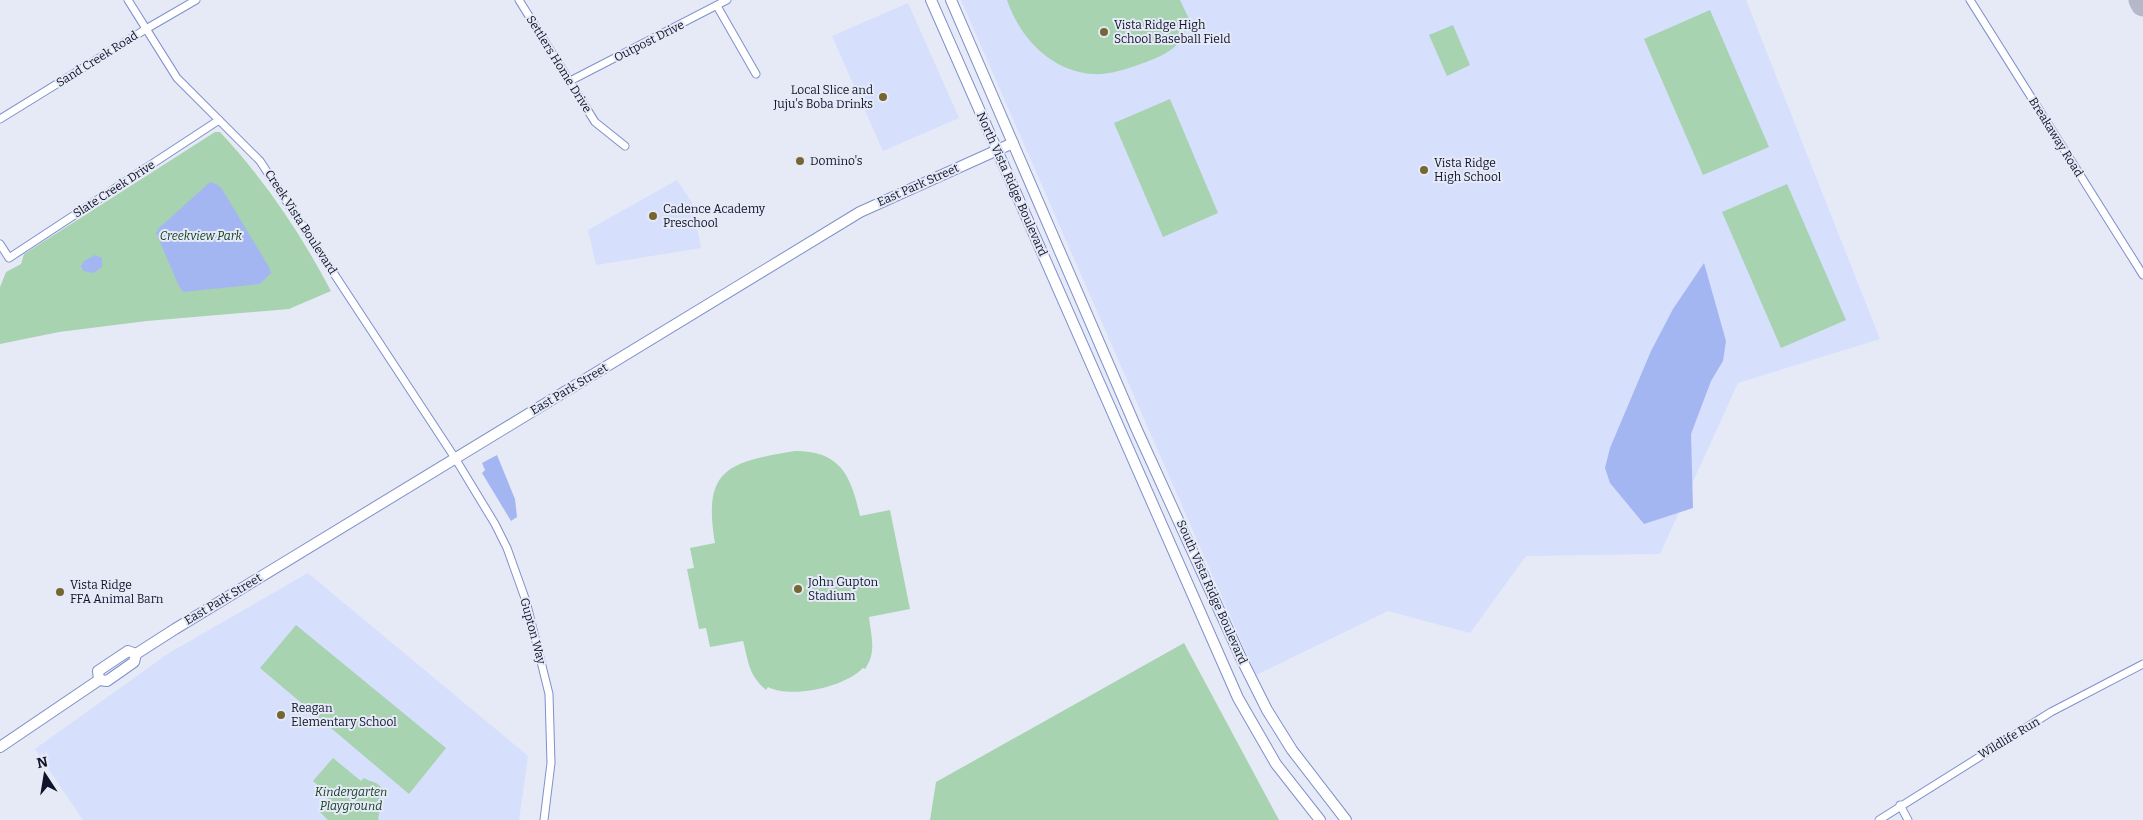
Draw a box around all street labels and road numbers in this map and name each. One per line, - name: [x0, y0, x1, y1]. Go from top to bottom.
- street label: Settlers Home Drive: [523, 13, 595, 115]
- street label: Outpost Drive: [612, 17, 686, 65]
- street label: Sand Creek Road: [54, 28, 140, 90]
- street label: Breakaway Road: [2026, 95, 2086, 179]
- street label: North Vista Ridge Boulevard: [974, 110, 1050, 258]
- street label: Slate Creek Drive: [71, 157, 157, 221]
- street label: East Park Street: [875, 160, 962, 209]
- street label: Creek Vista Boulevard: [262, 167, 340, 277]
- street label: East Park Street: [528, 360, 611, 418]
- street label: South Vista Ridge Boulevard: [1174, 518, 1250, 666]
- street label: East Park Street: [182, 570, 265, 628]
- street label: Gupton Way: [517, 596, 549, 666]
- street label: Wildlife Run: [1976, 714, 2042, 762]

